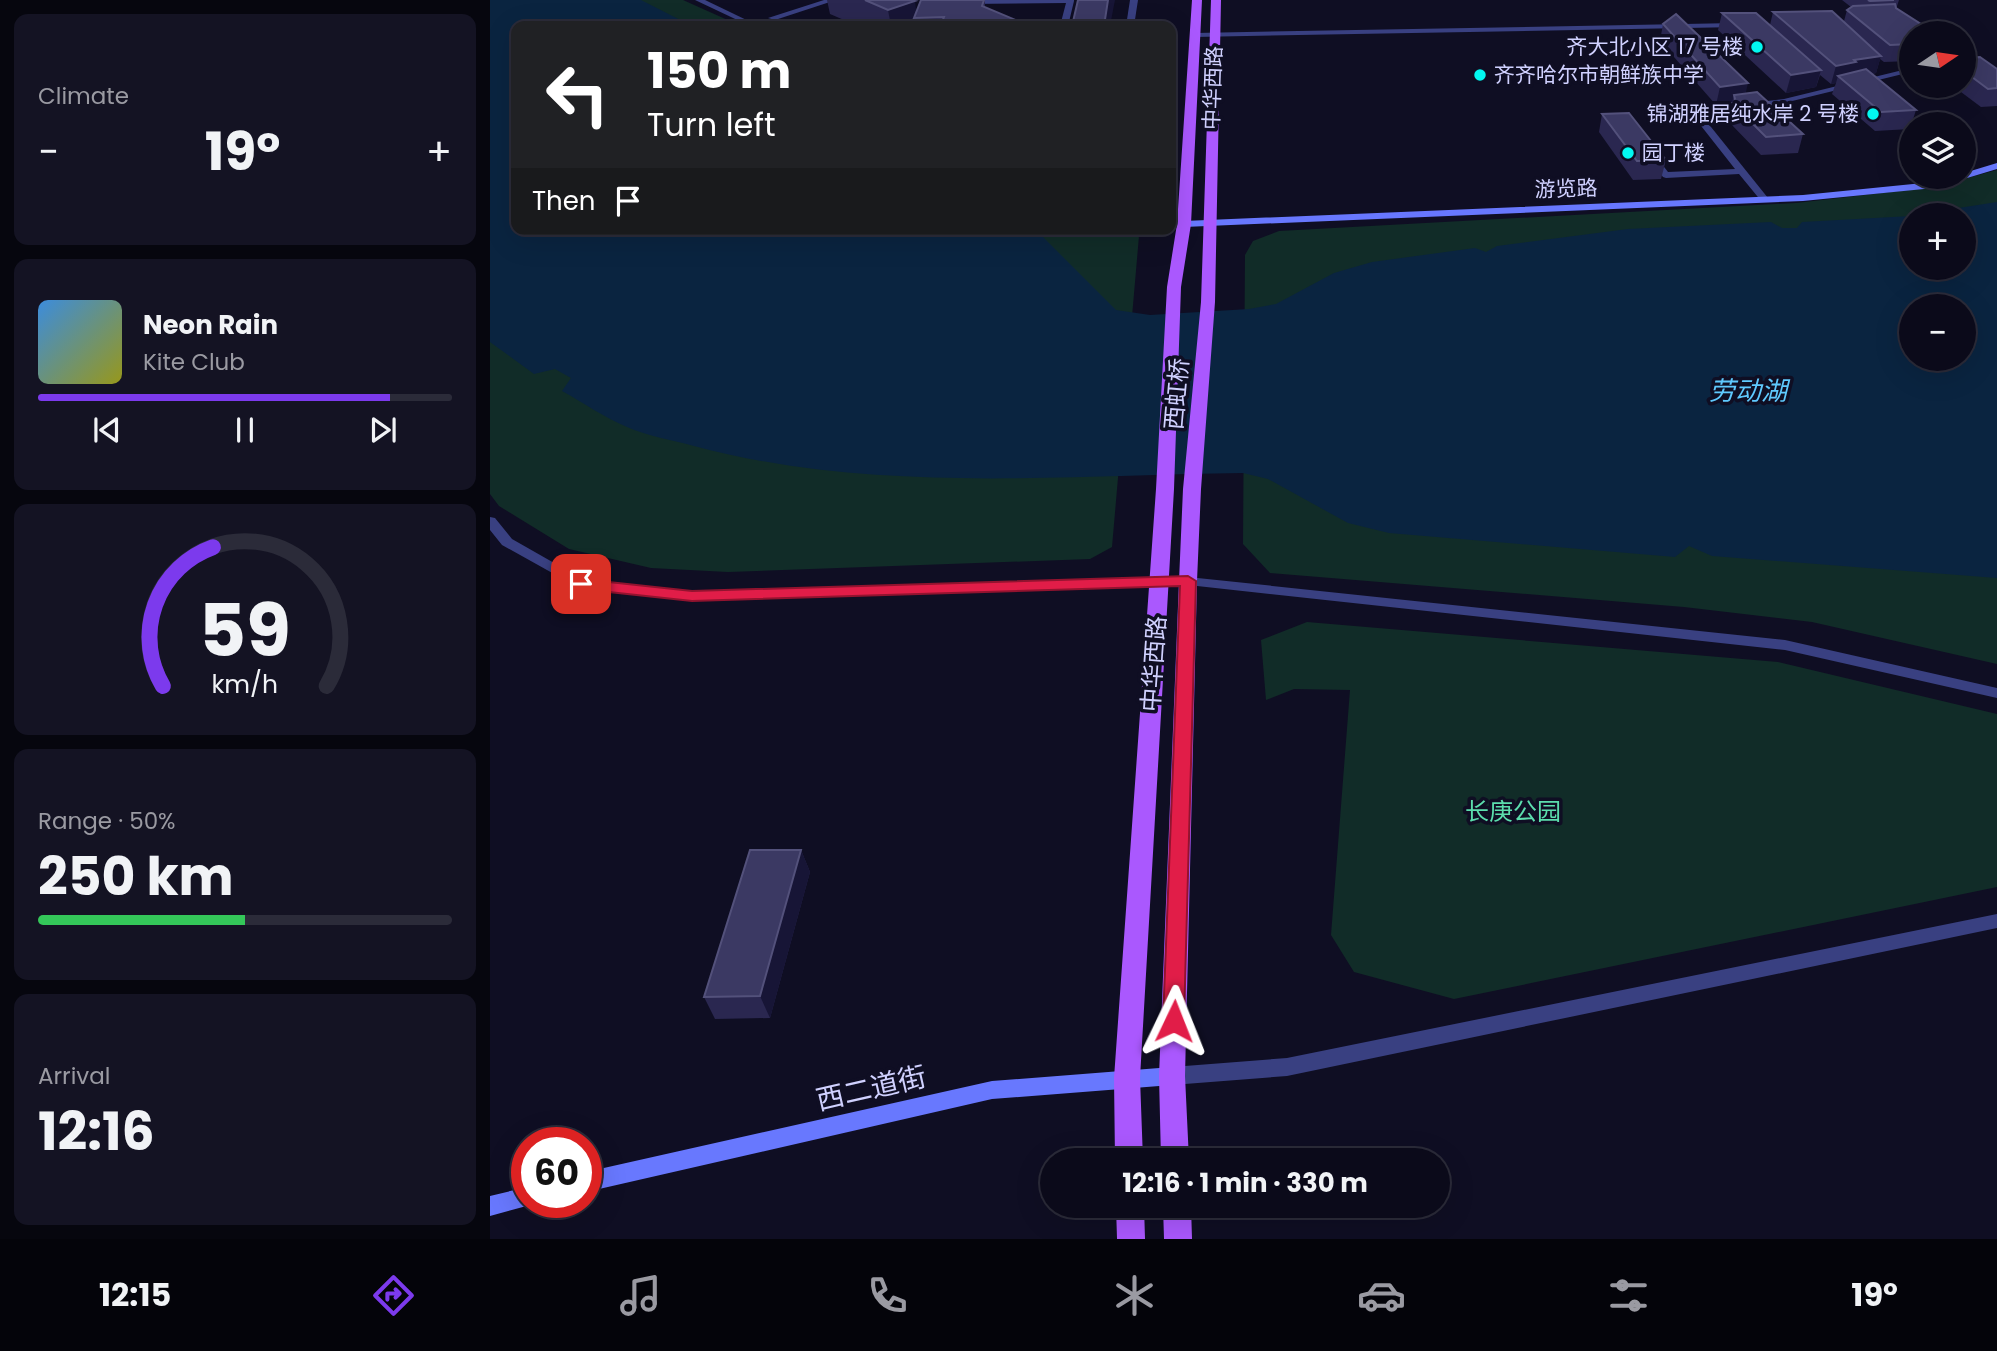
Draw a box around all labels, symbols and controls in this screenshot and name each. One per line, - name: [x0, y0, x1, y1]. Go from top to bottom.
- north arrow: [1899, 21, 1976, 98]
- map controls: [1899, 21, 1976, 371]
- place label: 齐大北小区 17 号楼: [1567, 32, 1743, 61]
- text: 150 m: [647, 37, 792, 105]
- marker: 齐大北小区 17 号楼: [1749, 39, 1765, 55]
- street label: 中华西路: [1197, 46, 1228, 130]
- icon: left: [532, 49, 623, 140]
- place label: 齐齐哈尔市朝鲜族中学: [1494, 60, 1704, 89]
- marker: 齐齐哈尔市朝鲜族中学: [1472, 67, 1488, 83]
- text: Climate: [38, 80, 129, 112]
- place label: 锦湖雅居纯水岸 2 号楼: [1647, 99, 1859, 128]
- text: Turn left: [647, 102, 776, 147]
- marker: 锦湖雅居纯水岸 2 号楼: [1865, 106, 1881, 122]
- button: layers: [1899, 112, 1976, 189]
- text: 19°: [205, 115, 280, 188]
- text: −: [38, 125, 59, 178]
- text: +: [426, 125, 452, 178]
- place label: 园丁楼: [1642, 138, 1705, 167]
- marker: 园丁楼: [1620, 145, 1636, 161]
- street label: 游览路: [1534, 173, 1598, 204]
- icon: arrive: [609, 182, 647, 220]
- text: Then: [532, 183, 595, 219]
- button: +: [1899, 203, 1976, 280]
- button: −: [1899, 294, 1976, 371]
- text: Neon Rain: [143, 307, 278, 343]
- text: Kite Club: [143, 346, 245, 378]
- street label: 西虹桥: [1157, 357, 1196, 431]
- water label: 劳动湖: [1709, 373, 1791, 409]
- icon: previous: [88, 411, 126, 449]
- icon: pause: [226, 411, 264, 449]
- icon: next: [364, 411, 402, 449]
- pin: [551, 554, 611, 614]
- icon: arrive: [562, 565, 600, 603]
- text: 59: [199, 580, 291, 681]
- street label: 中华西路: [1134, 615, 1173, 713]
- text: km/h: [212, 666, 278, 701]
- park label: 长庚公园: [1465, 795, 1561, 828]
- text: Range · 50%: [38, 805, 176, 837]
- text: 250 km: [38, 840, 234, 913]
- position arrow: [1137, 984, 1211, 1058]
- street label: 西二道街: [812, 1057, 930, 1120]
- text: Arrival: [38, 1060, 110, 1092]
- text: 12:16: [38, 1095, 155, 1168]
- speed limit sign: 60: [511, 1127, 602, 1218]
- text: 12:16 · 1 min · 330 m: [1122, 1165, 1368, 1201]
- icon: directions: [369, 1271, 418, 1320]
- icon: music: [616, 1271, 665, 1320]
- icon: phone: [863, 1271, 912, 1320]
- icon: climate: [1110, 1271, 1159, 1320]
- icon: car: [1357, 1271, 1406, 1320]
- icon: filters: [1604, 1271, 1653, 1320]
- text: 12:15: [99, 1272, 171, 1317]
- text: 19°: [1851, 1272, 1898, 1317]

